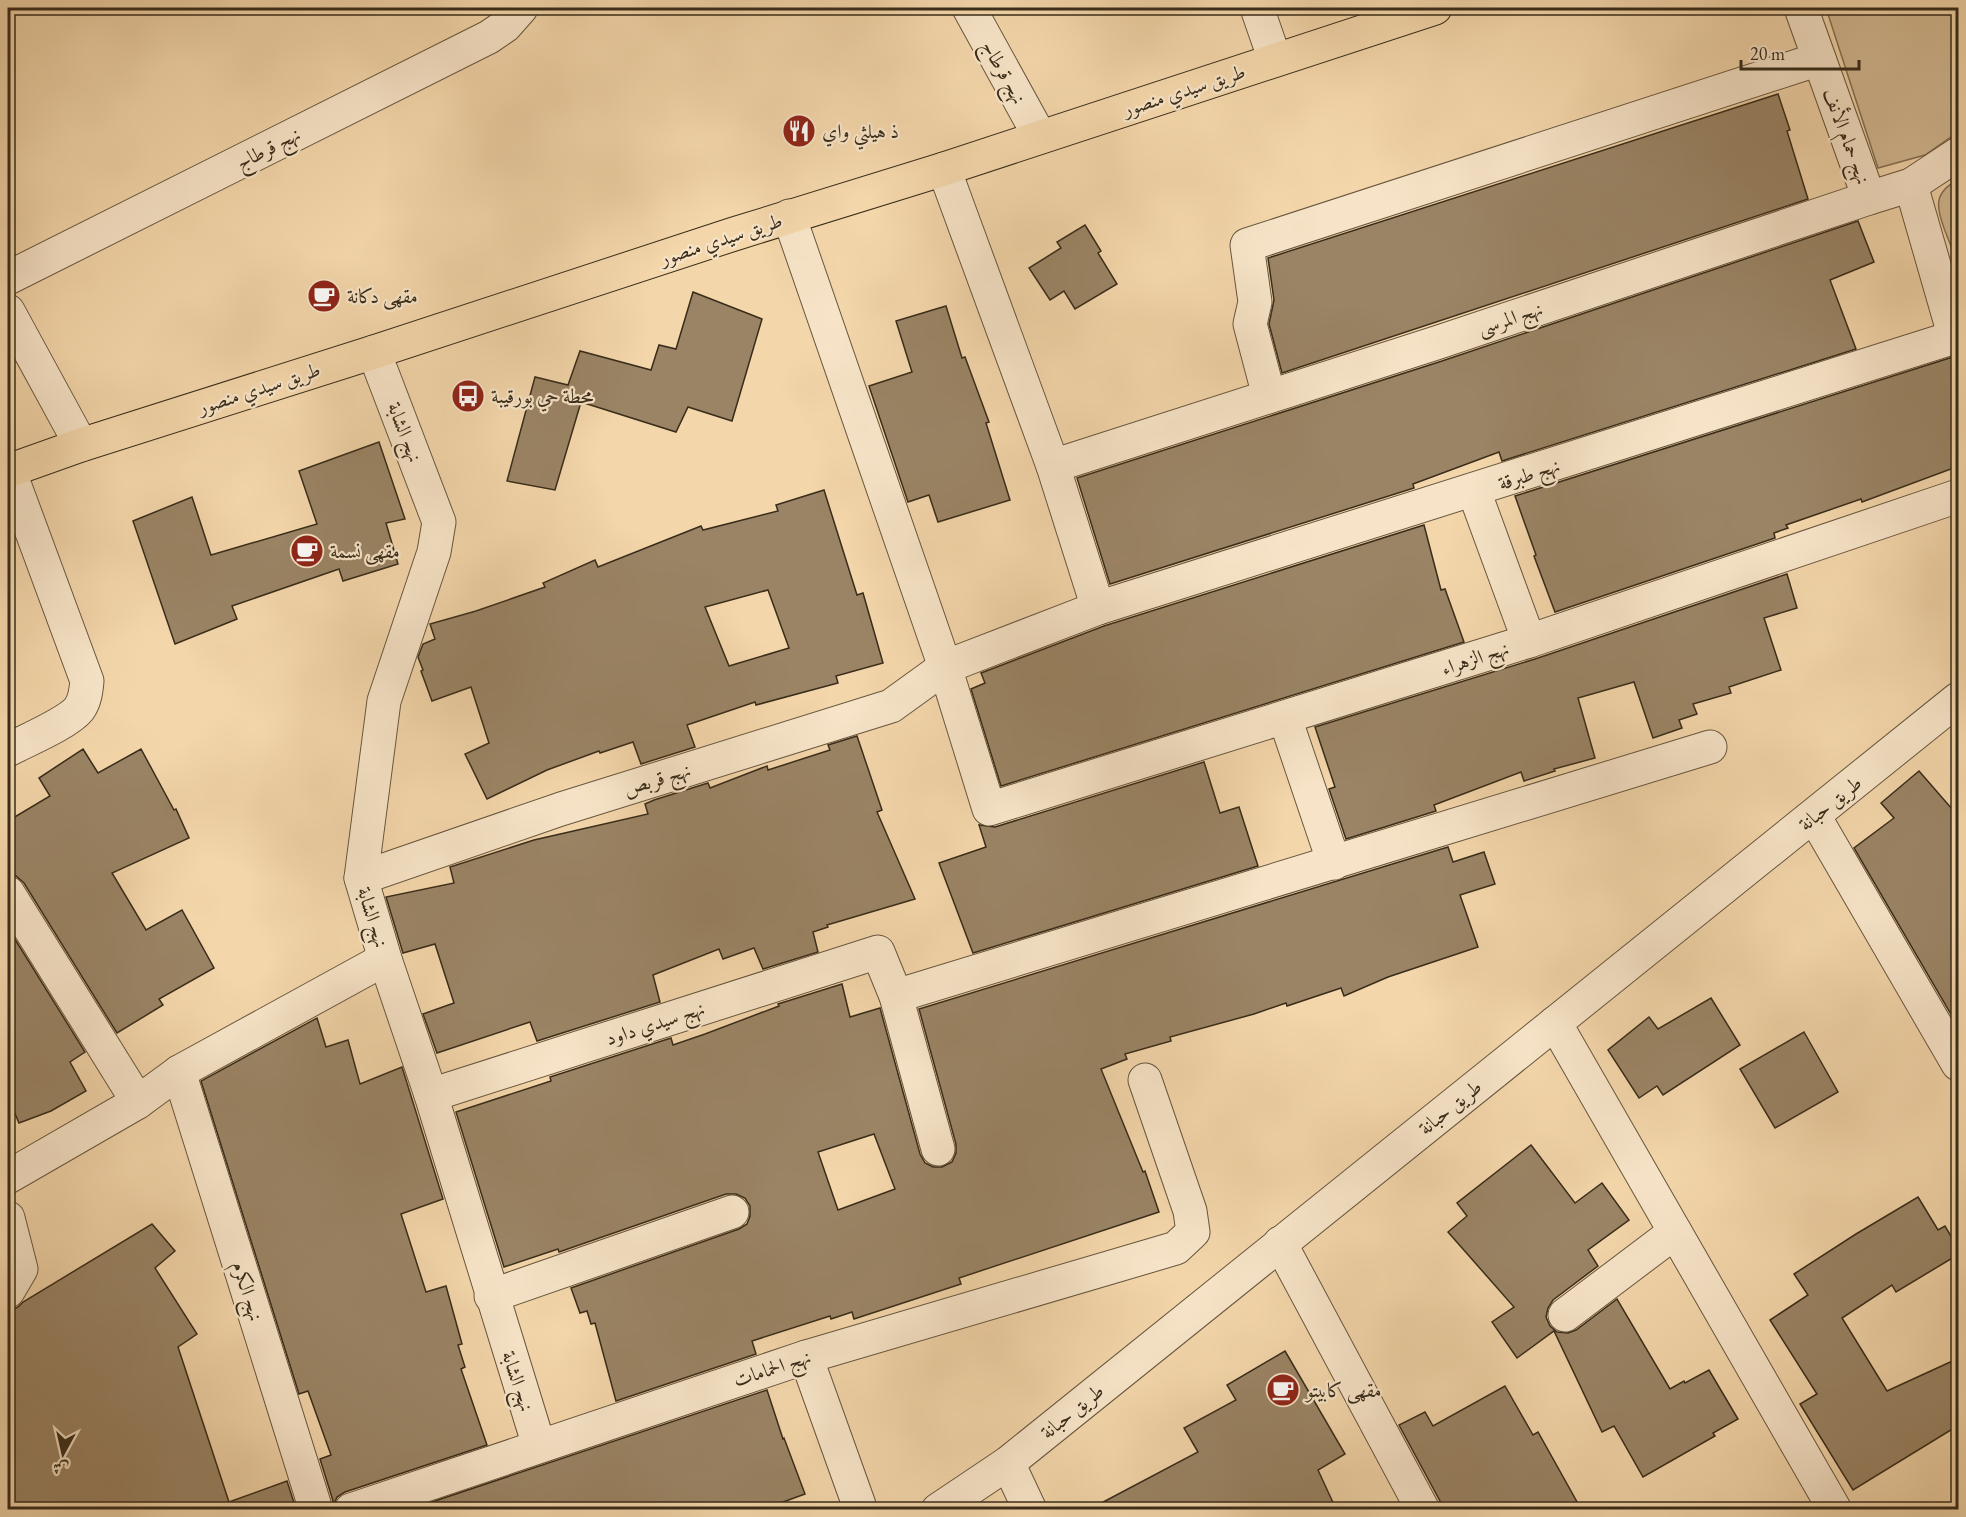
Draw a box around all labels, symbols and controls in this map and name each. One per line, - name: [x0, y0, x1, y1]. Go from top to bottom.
- scale bar: [1741, 33, 1860, 71]
- street label: نهج قرطاج: [971, 35, 1032, 111]
- text: 20 m: [1750, 42, 1785, 65]
- street label: طريق سيدي منصور: [1117, 58, 1250, 126]
- street label: نهج حمام الأنف: [1813, 84, 1878, 189]
- restaurant icon: ذ هيلثي واي: [781, 113, 817, 149]
- place label: ذ هيلثي واي: [822, 118, 899, 150]
- street label: نهج قرطاج: [231, 121, 307, 180]
- street label: طريق سيدي منصور: [654, 207, 787, 275]
- cafe icon: مقهى دكانة: [306, 278, 342, 314]
- place label: مقهى دكانة: [347, 283, 418, 310]
- street label: نهج المرسى: [1474, 295, 1548, 346]
- street label: طريق سيدي منصور: [192, 356, 325, 424]
- bus stop icon: محطة حي بورقيبة: [450, 378, 486, 414]
- place label: محطة حي بورقيبة: [491, 383, 593, 412]
- street label: نهج الشابة: [377, 398, 428, 468]
- street label: نهج طبرقة: [1495, 452, 1565, 501]
- cafe icon: مقهى نسمة: [289, 533, 325, 569]
- place label: مقهى نسمة: [330, 538, 400, 565]
- street label: نهج الزهراء: [1438, 635, 1514, 686]
- street label: نهج قربص: [620, 756, 695, 806]
- street label: طريق حبانة: [1793, 769, 1867, 837]
- street label: نهج الشابة: [347, 883, 395, 952]
- street label: نهج سيدي داود: [602, 995, 709, 1056]
- street label: طريق حبانة: [1413, 1073, 1487, 1141]
- street label: نهج الكرم: [222, 1258, 269, 1326]
- street label: نهج الحمامات: [730, 1343, 816, 1398]
- street label: نهج الشابة: [491, 1347, 540, 1416]
- cafe icon: مقهى كابيتو: [1265, 1372, 1301, 1408]
- street label: طريق حبانة: [1035, 1377, 1109, 1445]
- place label: مقهى كابيتو: [1304, 1377, 1382, 1404]
- north arrow: [33, 1424, 93, 1484]
- text: ش: [52, 1457, 70, 1480]

